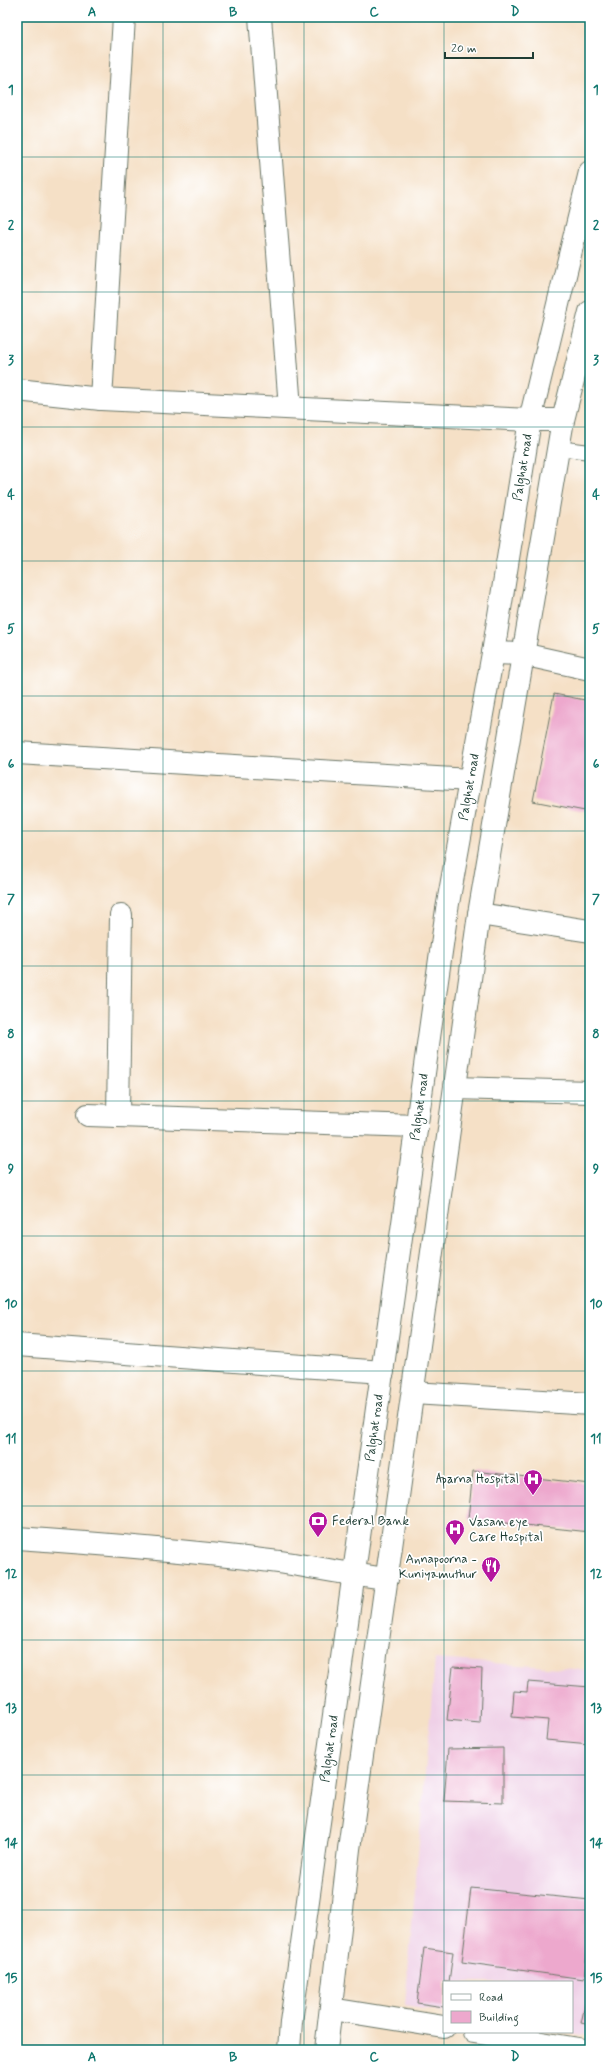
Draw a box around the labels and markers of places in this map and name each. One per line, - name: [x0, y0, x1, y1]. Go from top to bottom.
- hospital icon: Aparna Hospital: [522, 1468, 544, 1496]
- place label: Aparna Hospital: [436, 1471, 519, 1489]
- bank icon: Federal Bank: [307, 1510, 329, 1538]
- place label: Federal Bank: [332, 1513, 410, 1530]
- place label: Vasan eye Care Hospital: [469, 1514, 543, 1546]
- hospital icon: Vasan eye Care Hospital: [444, 1518, 466, 1546]
- place label: Annapoorna - Kuniyamuthur: [399, 1551, 478, 1583]
- restaurant icon: Annapoorna - Kuniyamuthur: [480, 1555, 502, 1583]

